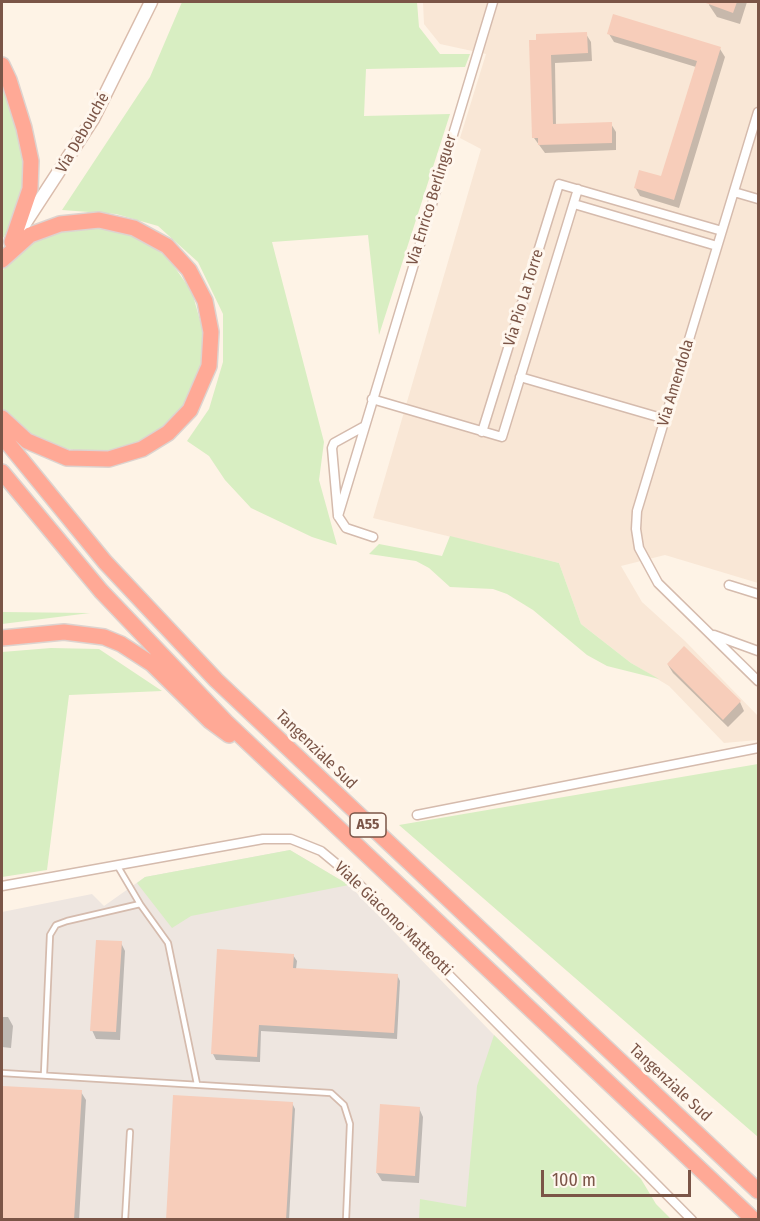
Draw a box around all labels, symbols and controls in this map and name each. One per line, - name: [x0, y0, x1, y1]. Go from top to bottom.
- street label: Via Debouché: [52, 89, 114, 177]
- street label: Via Enrico Berlinguer: [403, 132, 461, 268]
- street label: Via Pio La Torre: [500, 247, 548, 349]
- street label: Via Amendola: [654, 337, 698, 429]
- street label: Tangenziale Sud: [271, 707, 361, 793]
- road number: A55: [350, 813, 386, 837]
- street label: Viale Giacomo Matteotti: [330, 858, 456, 980]
- street label: Tangenziale Sud: [625, 1040, 715, 1126]
- scale bar: [544, 1158, 694, 1196]
- text: 100 m: [552, 1169, 596, 1191]

